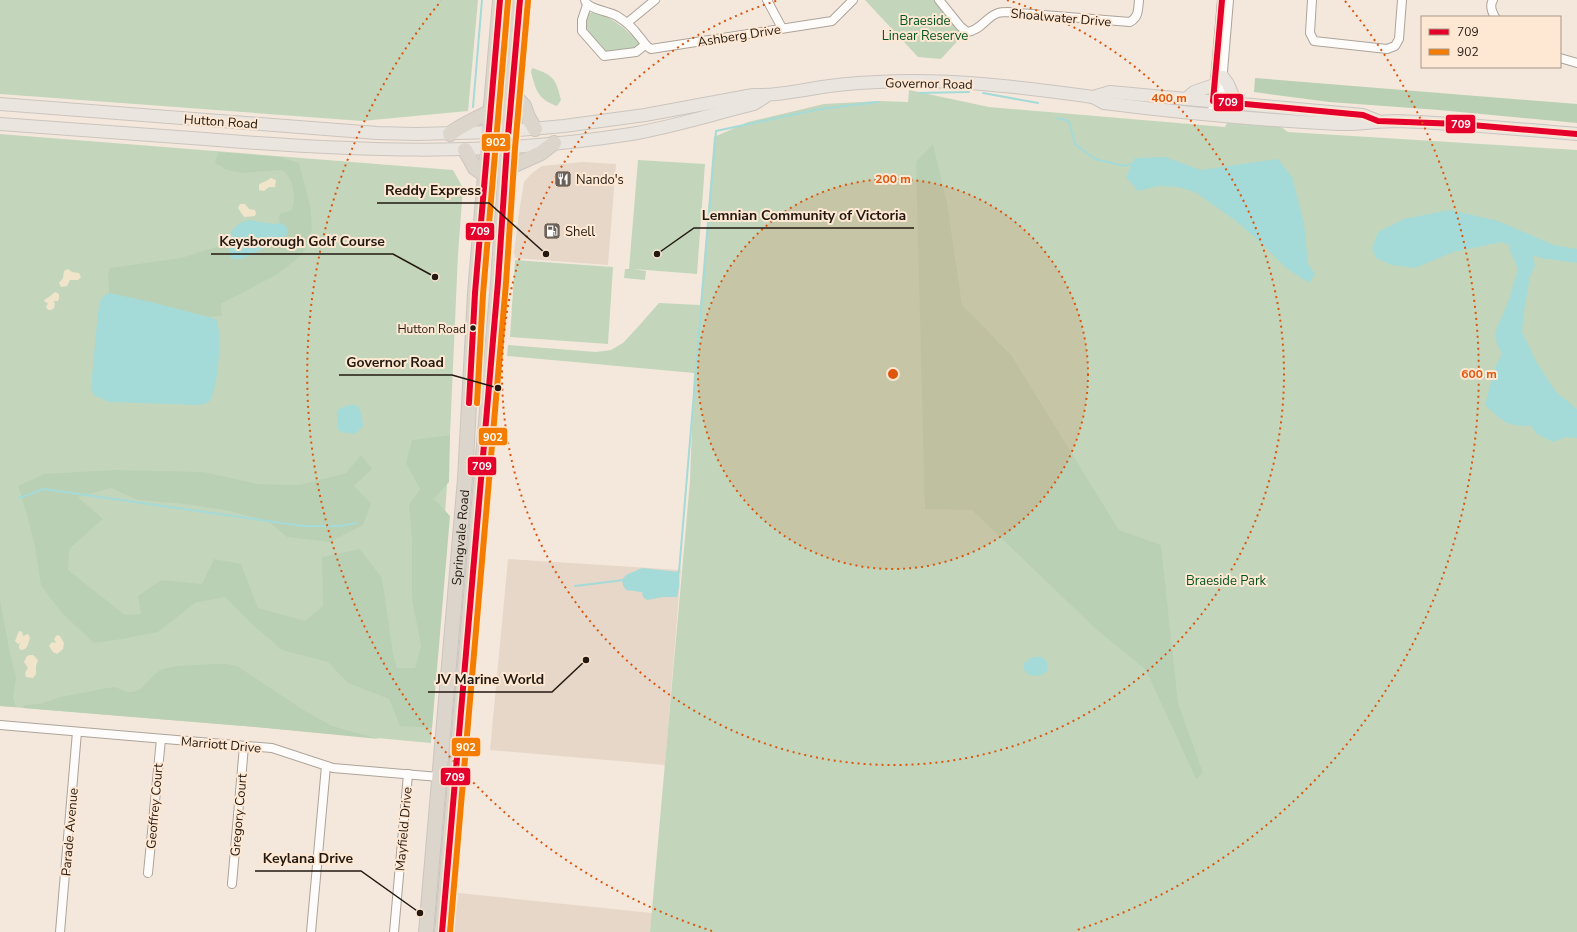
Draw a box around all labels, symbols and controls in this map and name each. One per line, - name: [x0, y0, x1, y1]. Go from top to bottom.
- street label: Shoalwater Drive: [1010, 5, 1112, 31]
- park label: Braeside Linear Reserve: [882, 12, 968, 45]
- legend: [1421, 16, 1561, 68]
- street label: Ashberg Drive: [696, 21, 782, 51]
- text: 709: [1457, 24, 1479, 40]
- text: 902: [1457, 44, 1479, 60]
- street label: Governor Road: [885, 74, 973, 94]
- text: 400 m: [1151, 90, 1187, 106]
- line badge: 709: [1213, 93, 1244, 112]
- text: 709: [1218, 95, 1238, 110]
- street label: Hutton Road: [183, 110, 259, 134]
- line badge: 709: [1445, 114, 1476, 134]
- text: 709: [1451, 117, 1471, 132]
- line badge: 902: [481, 133, 511, 152]
- text: 902: [486, 135, 506, 150]
- restaurant icon: Nando's: [553, 169, 573, 189]
- place label: Nando's: [576, 171, 624, 189]
- text: 200 m: [875, 171, 911, 187]
- callout: Reddy Express: [377, 177, 489, 203]
- text: Reddy Express: [385, 181, 481, 200]
- callout: Lemnian Community of Victoria: [694, 202, 914, 228]
- text: Lemnian Community of Victoria: [702, 206, 906, 225]
- fuel station icon: Shell: [542, 221, 562, 241]
- line badge: 709: [465, 222, 495, 241]
- place label: Shell: [565, 223, 595, 241]
- text: 709: [470, 224, 490, 239]
- callout: Keysborough Golf Course: [211, 228, 393, 254]
- text: Keysborough Golf Course: [219, 232, 385, 251]
- place label: Hutton Road: [397, 321, 466, 337]
- marker: Hutton Road: [468, 323, 478, 333]
- callout: Governor Road: [339, 349, 452, 375]
- text: Governor Road: [346, 353, 444, 372]
- text: 600 m: [1461, 366, 1497, 382]
- centre of rings: [886, 367, 900, 381]
- line badge: 902: [478, 427, 508, 446]
- text: 902: [483, 430, 503, 445]
- line badge: 709: [467, 456, 497, 476]
- text: 709: [472, 459, 492, 474]
- street label: Springvale Road: [448, 489, 474, 586]
- park label: Braeside Park: [1186, 572, 1267, 590]
- callout: JV Marine World: [428, 666, 552, 692]
- text: JV Marine World: [435, 670, 544, 689]
- street label: Marriott Drive: [180, 733, 262, 757]
- line badge: 902: [451, 737, 481, 757]
- text: 902: [456, 740, 476, 755]
- street label: Geoffrey Court: [142, 762, 168, 850]
- line badge: 709: [440, 767, 471, 786]
- text: 709: [445, 770, 465, 785]
- street label: Gregory Court: [226, 772, 252, 857]
- street label: Mayfield Drive: [391, 786, 417, 872]
- street label: Parade Avenue: [57, 787, 83, 877]
- callout: Keylana Drive: [255, 845, 361, 871]
- text: Keylana Drive: [263, 849, 354, 868]

